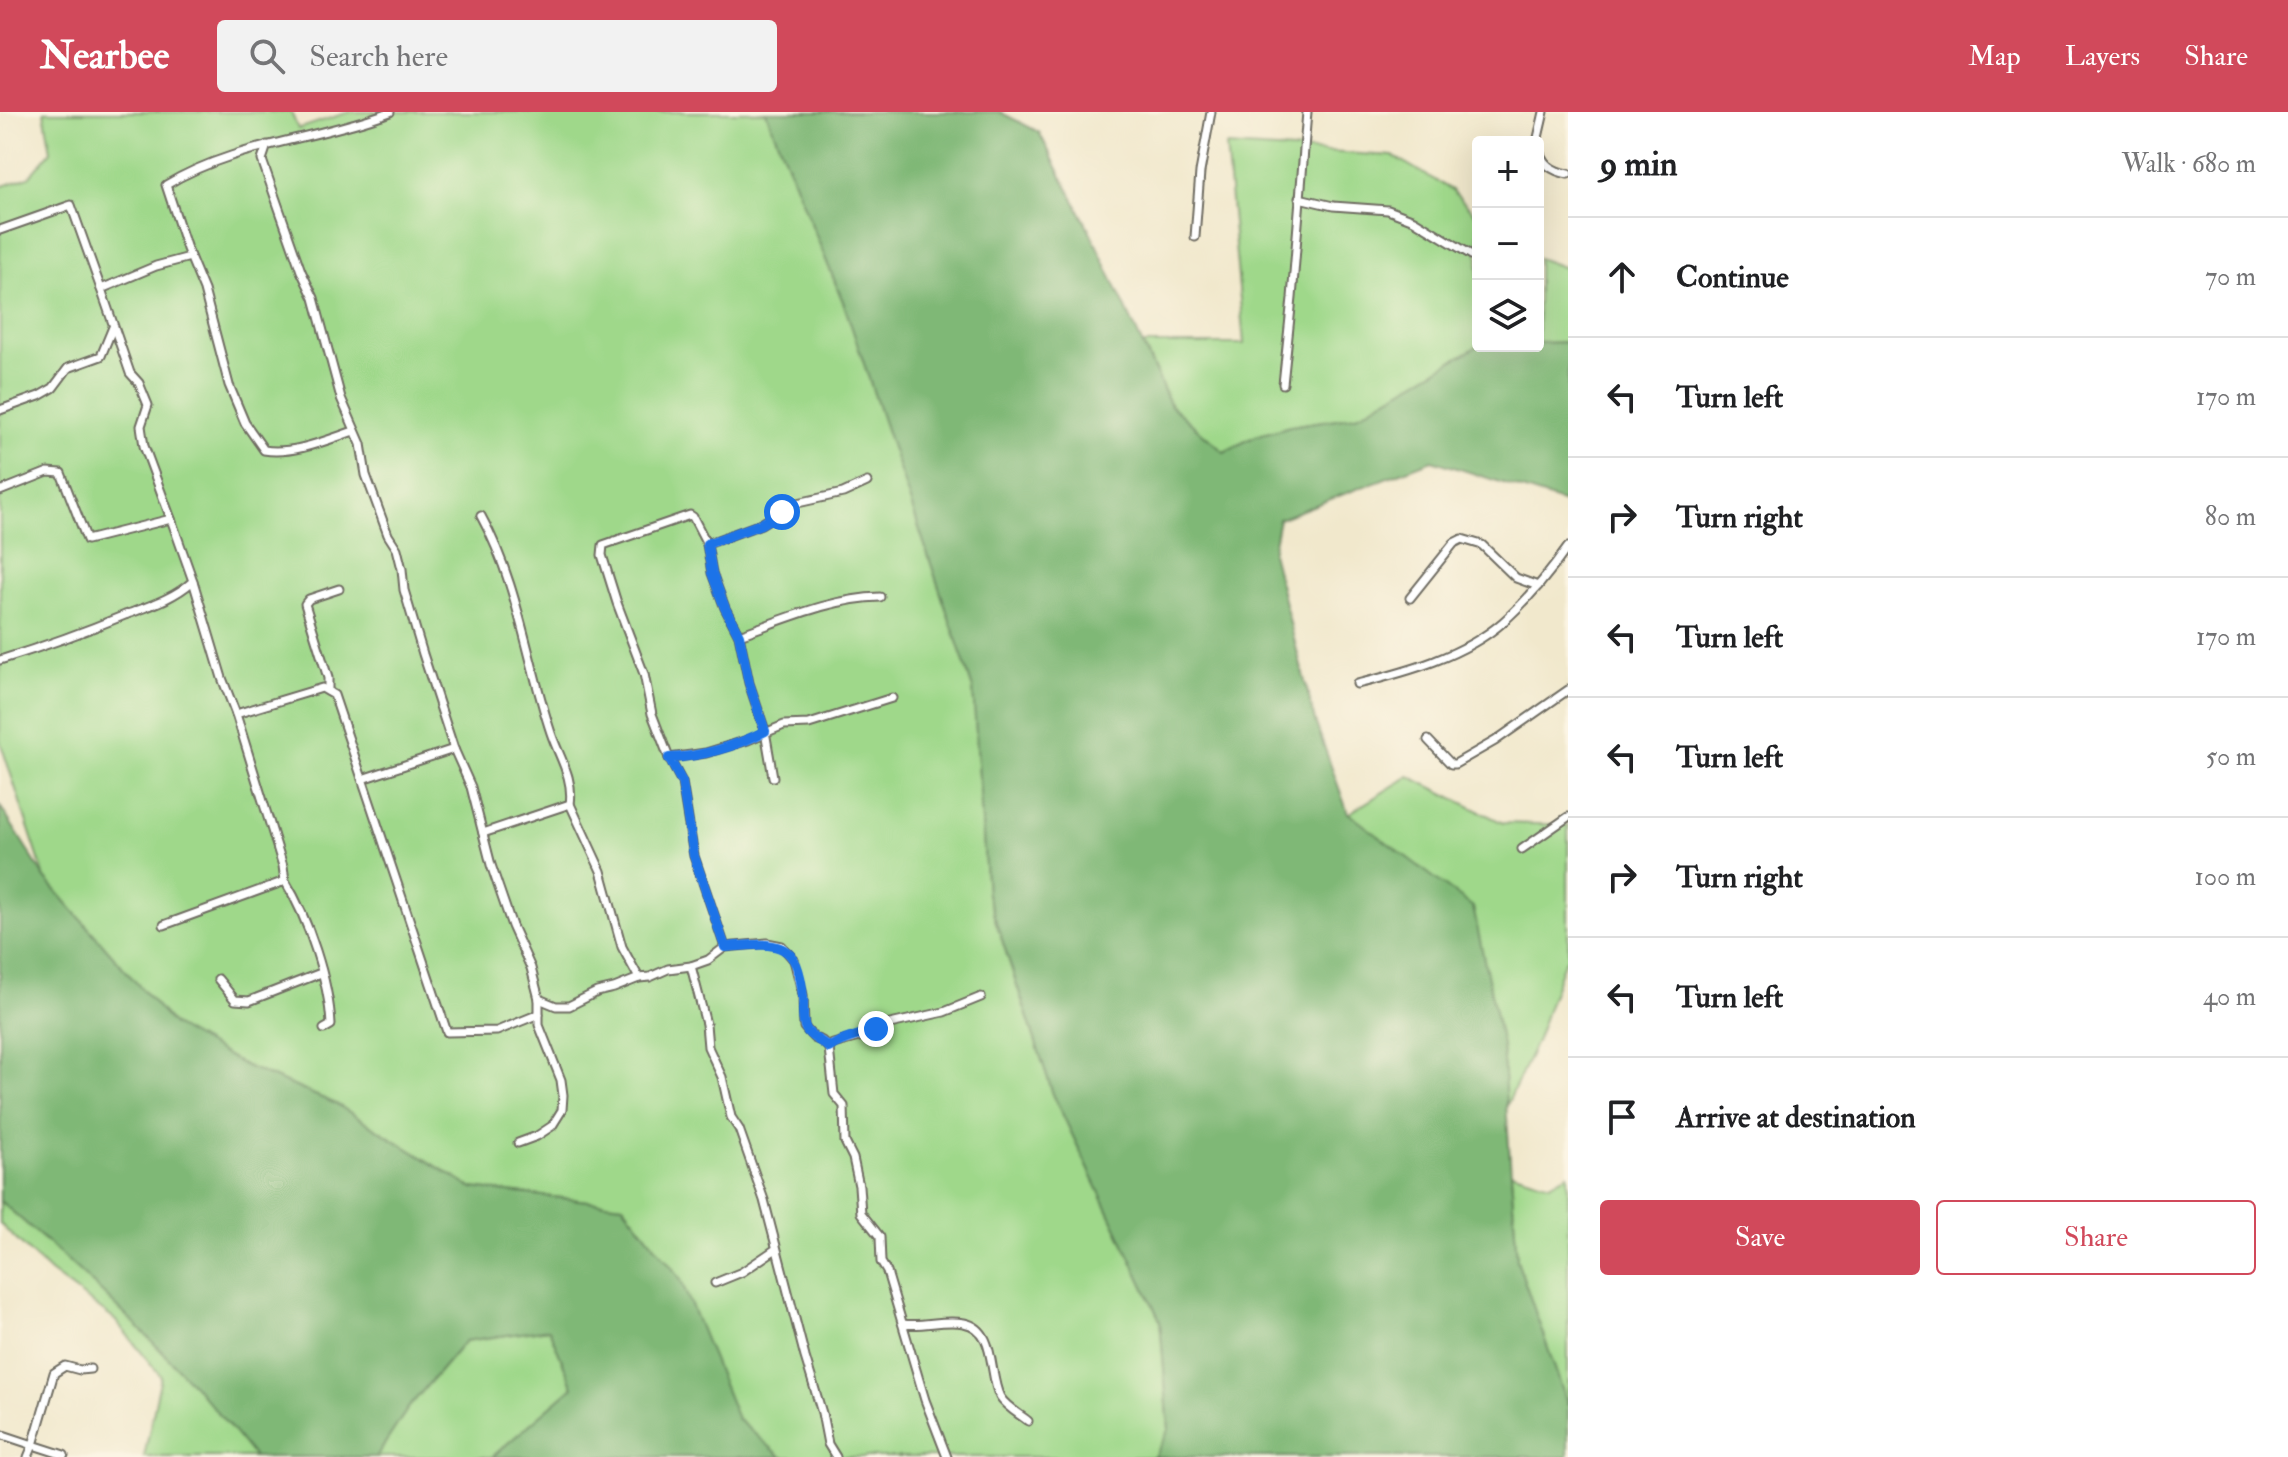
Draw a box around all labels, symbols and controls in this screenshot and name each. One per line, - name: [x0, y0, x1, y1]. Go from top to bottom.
- search box: [217, 20, 777, 92]
- text: Nearbee: [40, 32, 169, 80]
- icon: search: [245, 34, 289, 78]
- text: Search here: [309, 38, 448, 75]
- text: Map: [1968, 39, 2021, 74]
- text: Layers: [2065, 39, 2140, 74]
- text: Share: [2184, 39, 2248, 74]
- map controls: [1472, 136, 1544, 352]
- button: +: [1472, 136, 1544, 208]
- text: 9 min: [1600, 143, 1678, 186]
- text: Walk · 680 m: [2122, 148, 2256, 180]
- button: −: [1472, 208, 1544, 280]
- icon: ahead: [1600, 255, 1644, 299]
- text: Continue: [1676, 259, 1789, 296]
- text: 70 m: [2205, 261, 2256, 293]
- button: layers: [1472, 280, 1544, 352]
- icon: left: [1600, 375, 1644, 419]
- text: Turn left: [1676, 379, 1783, 416]
- text: 170 m: [2196, 381, 2256, 413]
- route start: [764, 494, 800, 530]
- icon: right: [1600, 495, 1644, 539]
- text: Turn right: [1676, 499, 1803, 536]
- text: 80 m: [2205, 501, 2256, 533]
- icon: left: [1600, 615, 1644, 659]
- text: Turn left: [1676, 619, 1783, 656]
- text: 170 m: [2196, 621, 2256, 653]
- icon: left: [1600, 735, 1644, 779]
- text: Turn left: [1676, 739, 1783, 776]
- text: 50 m: [2206, 741, 2256, 773]
- icon: right: [1600, 855, 1644, 899]
- text: Turn right: [1676, 859, 1803, 896]
- text: 100 m: [2195, 861, 2256, 893]
- icon: left: [1600, 975, 1644, 1019]
- text: Turn left: [1676, 979, 1783, 1016]
- text: 40 m: [2203, 981, 2256, 1013]
- route end: [858, 1011, 894, 1047]
- icon: arrive: [1600, 1095, 1644, 1139]
- text: Arrive at destination: [1676, 1099, 1916, 1136]
- button: Save: [1600, 1200, 1920, 1275]
- button: Share: [1936, 1200, 2256, 1275]

